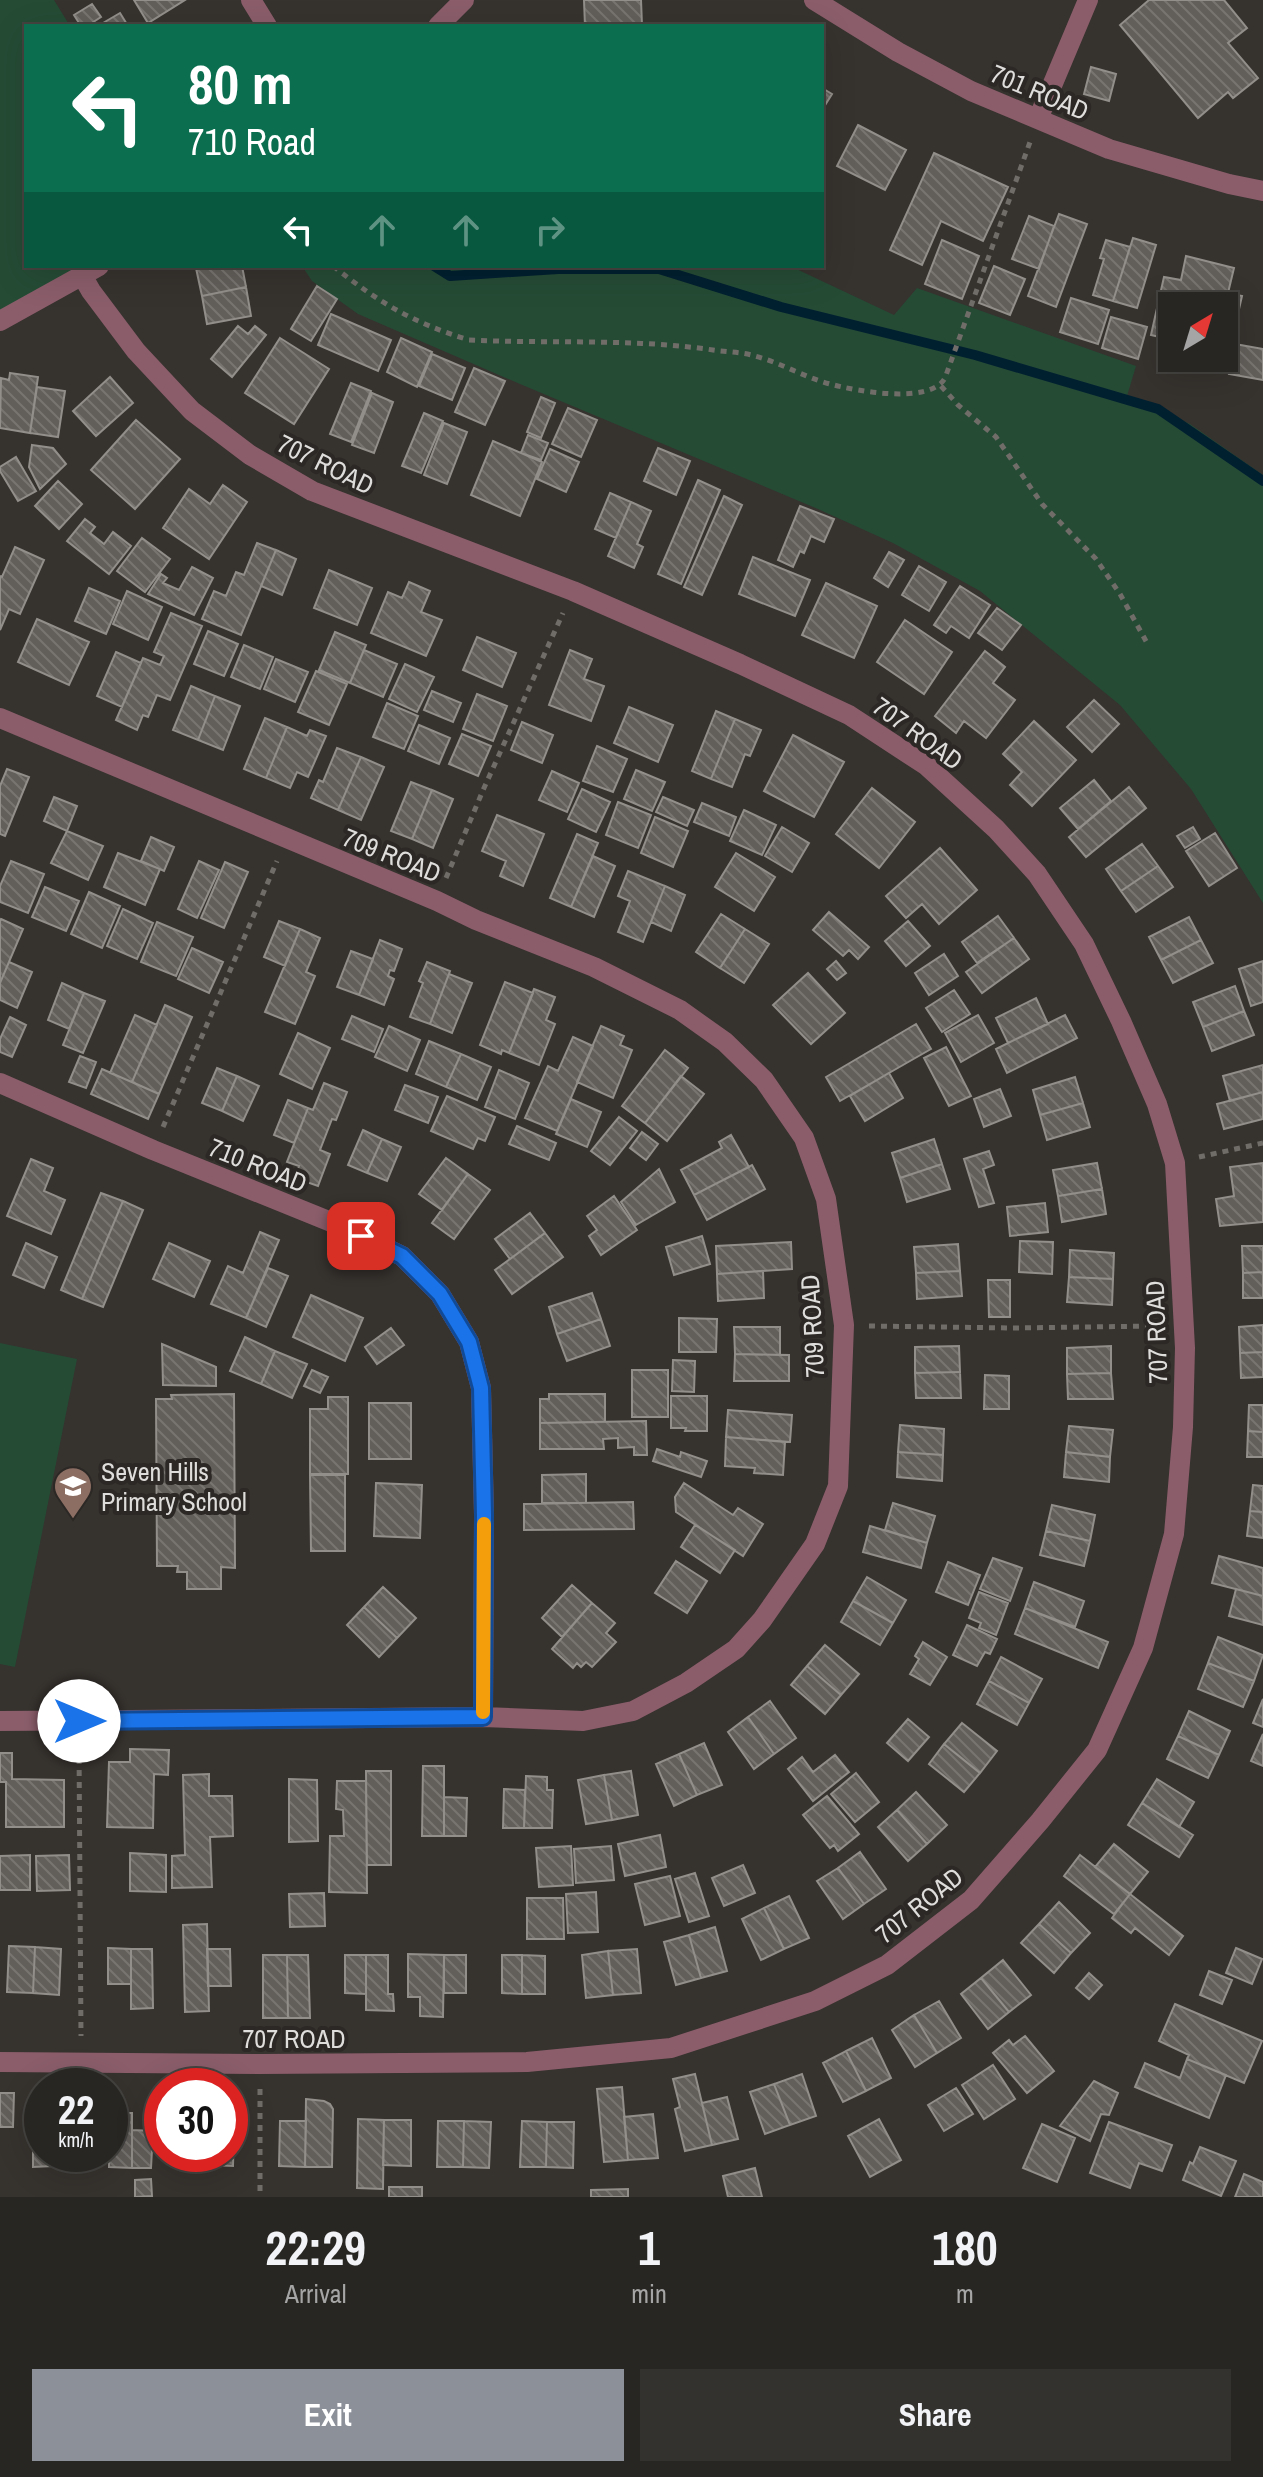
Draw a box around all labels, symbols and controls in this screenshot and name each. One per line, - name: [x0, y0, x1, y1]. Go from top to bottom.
- text: 80 m: [188, 46, 293, 121]
- icon: left: [56, 56, 160, 160]
- street label: 701 ROAD: [986, 56, 1094, 128]
- text: 710 Road: [188, 118, 316, 166]
- icon: left: [276, 208, 320, 252]
- icon: ahead: [360, 208, 404, 252]
- icon: ahead: [444, 208, 488, 252]
- icon: right: [528, 208, 572, 252]
- north arrow: [1158, 292, 1238, 372]
- map controls: [1158, 292, 1238, 372]
- street label: 707 ROAD: [272, 426, 380, 502]
- street label: 707 ROAD: [866, 689, 970, 777]
- street label: 709 ROAD: [338, 819, 446, 891]
- street label: 710 ROAD: [204, 1129, 312, 1201]
- pin: [327, 1202, 395, 1270]
- icon: arrive: [339, 1214, 383, 1258]
- street label: 709 ROAD: [792, 1274, 832, 1378]
- street label: 707 ROAD: [1137, 1280, 1175, 1384]
- place label: Seven Hills Primary School: [101, 1454, 247, 1519]
- school or university icon: Seven Hills Primary School: [52, 1465, 94, 1520]
- position arrow: [37, 1679, 121, 1763]
- street label: 707 ROAD: [868, 1859, 970, 1951]
- street label: 707 ROAD: [242, 2021, 346, 2056]
- speed limit sign: 30: [144, 2068, 248, 2172]
- text: 22: [58, 2083, 94, 2136]
- text: km/h: [58, 2126, 94, 2153]
- text: 22:29: [265, 2215, 366, 2280]
- text: 1: [638, 2215, 660, 2280]
- text: 180: [932, 2215, 998, 2280]
- text: Arrival: [285, 2276, 346, 2311]
- text: min: [631, 2276, 667, 2311]
- text: m: [956, 2276, 974, 2311]
- button: Exit: [32, 2369, 624, 2461]
- button: Share: [640, 2369, 1231, 2461]

